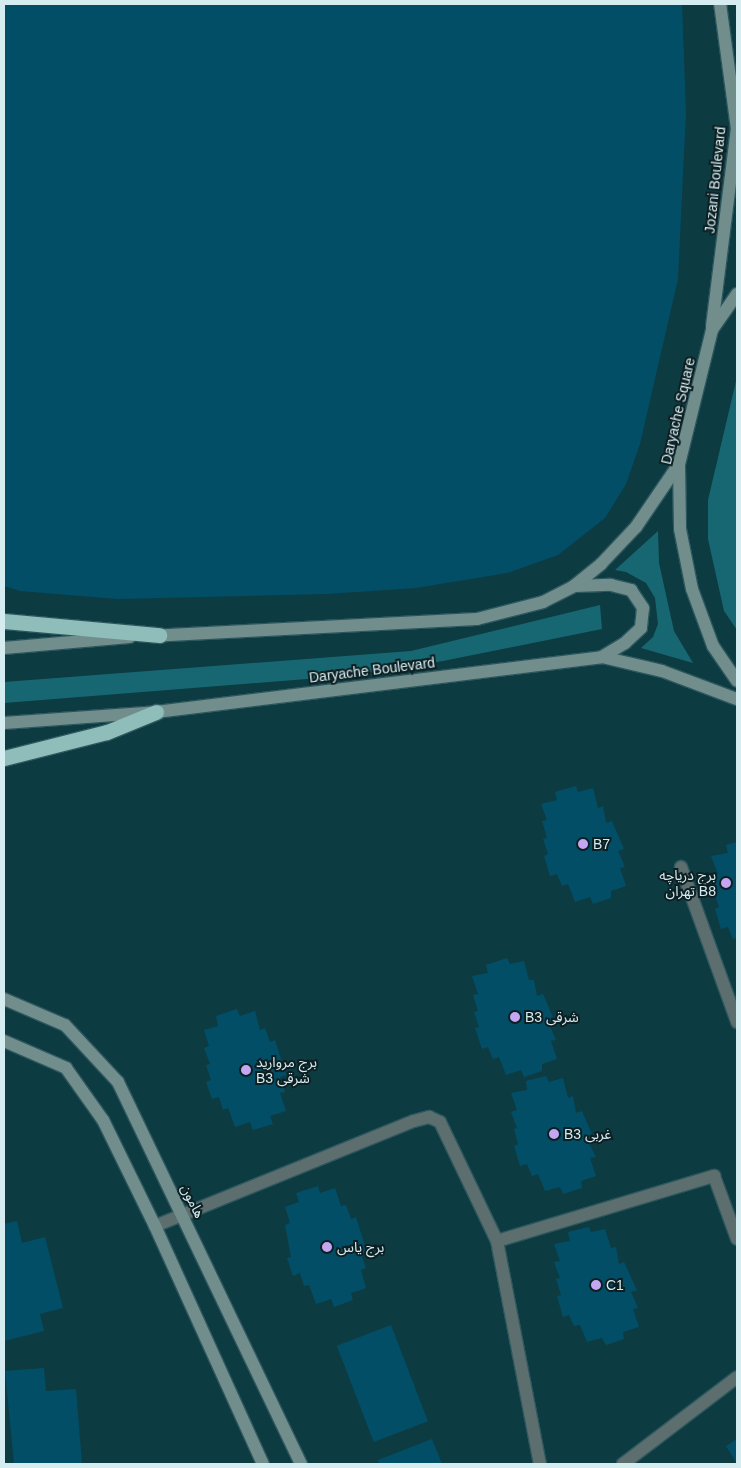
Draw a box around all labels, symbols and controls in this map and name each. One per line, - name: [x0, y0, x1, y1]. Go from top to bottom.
- street label: Jozani Boulevard: [701, 126, 729, 234]
- street label: Daryache Square: [658, 356, 698, 466]
- street label: Daryache Boulevard: [308, 654, 436, 686]
- place label: B7: [593, 836, 610, 852]
- marker: B7: [577, 838, 589, 850]
- place label: برج دریاچه تهران B8: [659, 867, 716, 900]
- marker: برج دریاچه تهران B8: [720, 877, 732, 889]
- place label: B3 شرقی: [525, 1009, 579, 1025]
- marker: B3 شرقی: [509, 1011, 521, 1023]
- place label: برج مروارید B3 شرقی: [256, 1054, 317, 1086]
- marker: برج مروارید B3 شرقی: [240, 1064, 252, 1076]
- place label: B3 غربی: [564, 1126, 611, 1142]
- marker: B3 غربی: [548, 1128, 560, 1140]
- street label: هامون: [178, 1181, 208, 1221]
- place label: برج یاس: [337, 1239, 384, 1255]
- marker: برج یاس: [321, 1241, 333, 1253]
- place label: C1: [606, 1277, 624, 1293]
- marker: C1: [590, 1279, 602, 1291]

